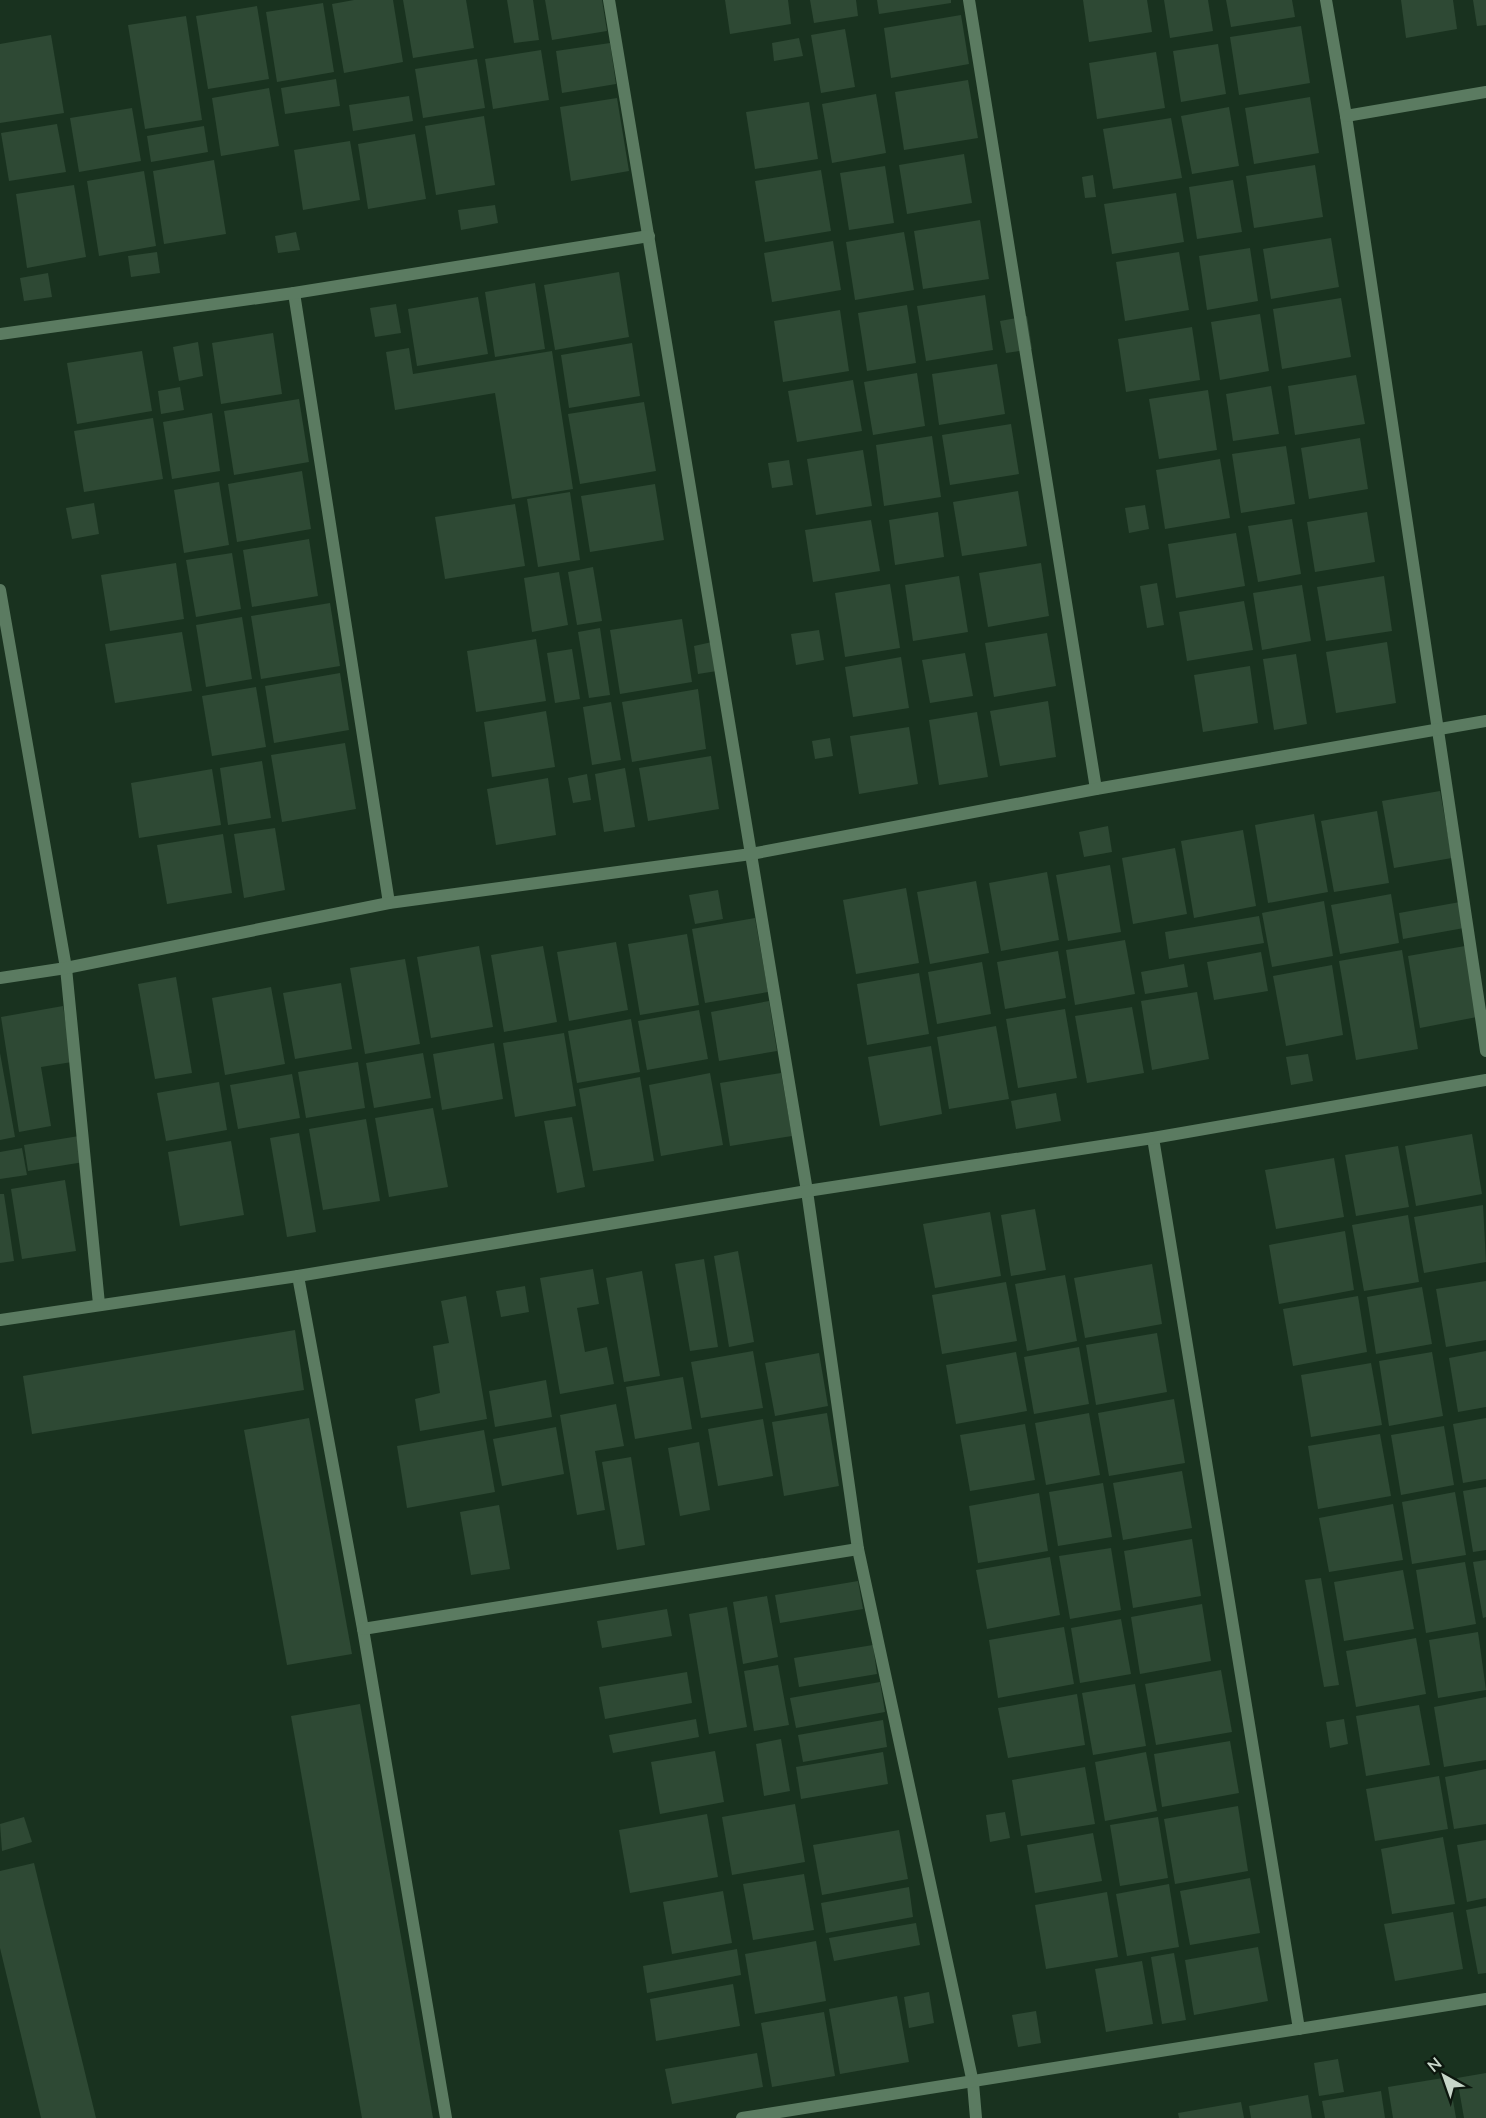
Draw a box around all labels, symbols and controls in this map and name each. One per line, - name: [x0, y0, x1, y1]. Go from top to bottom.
- north arrow: [1414, 2046, 1474, 2106]
- text: N: [1423, 2053, 1445, 2075]

